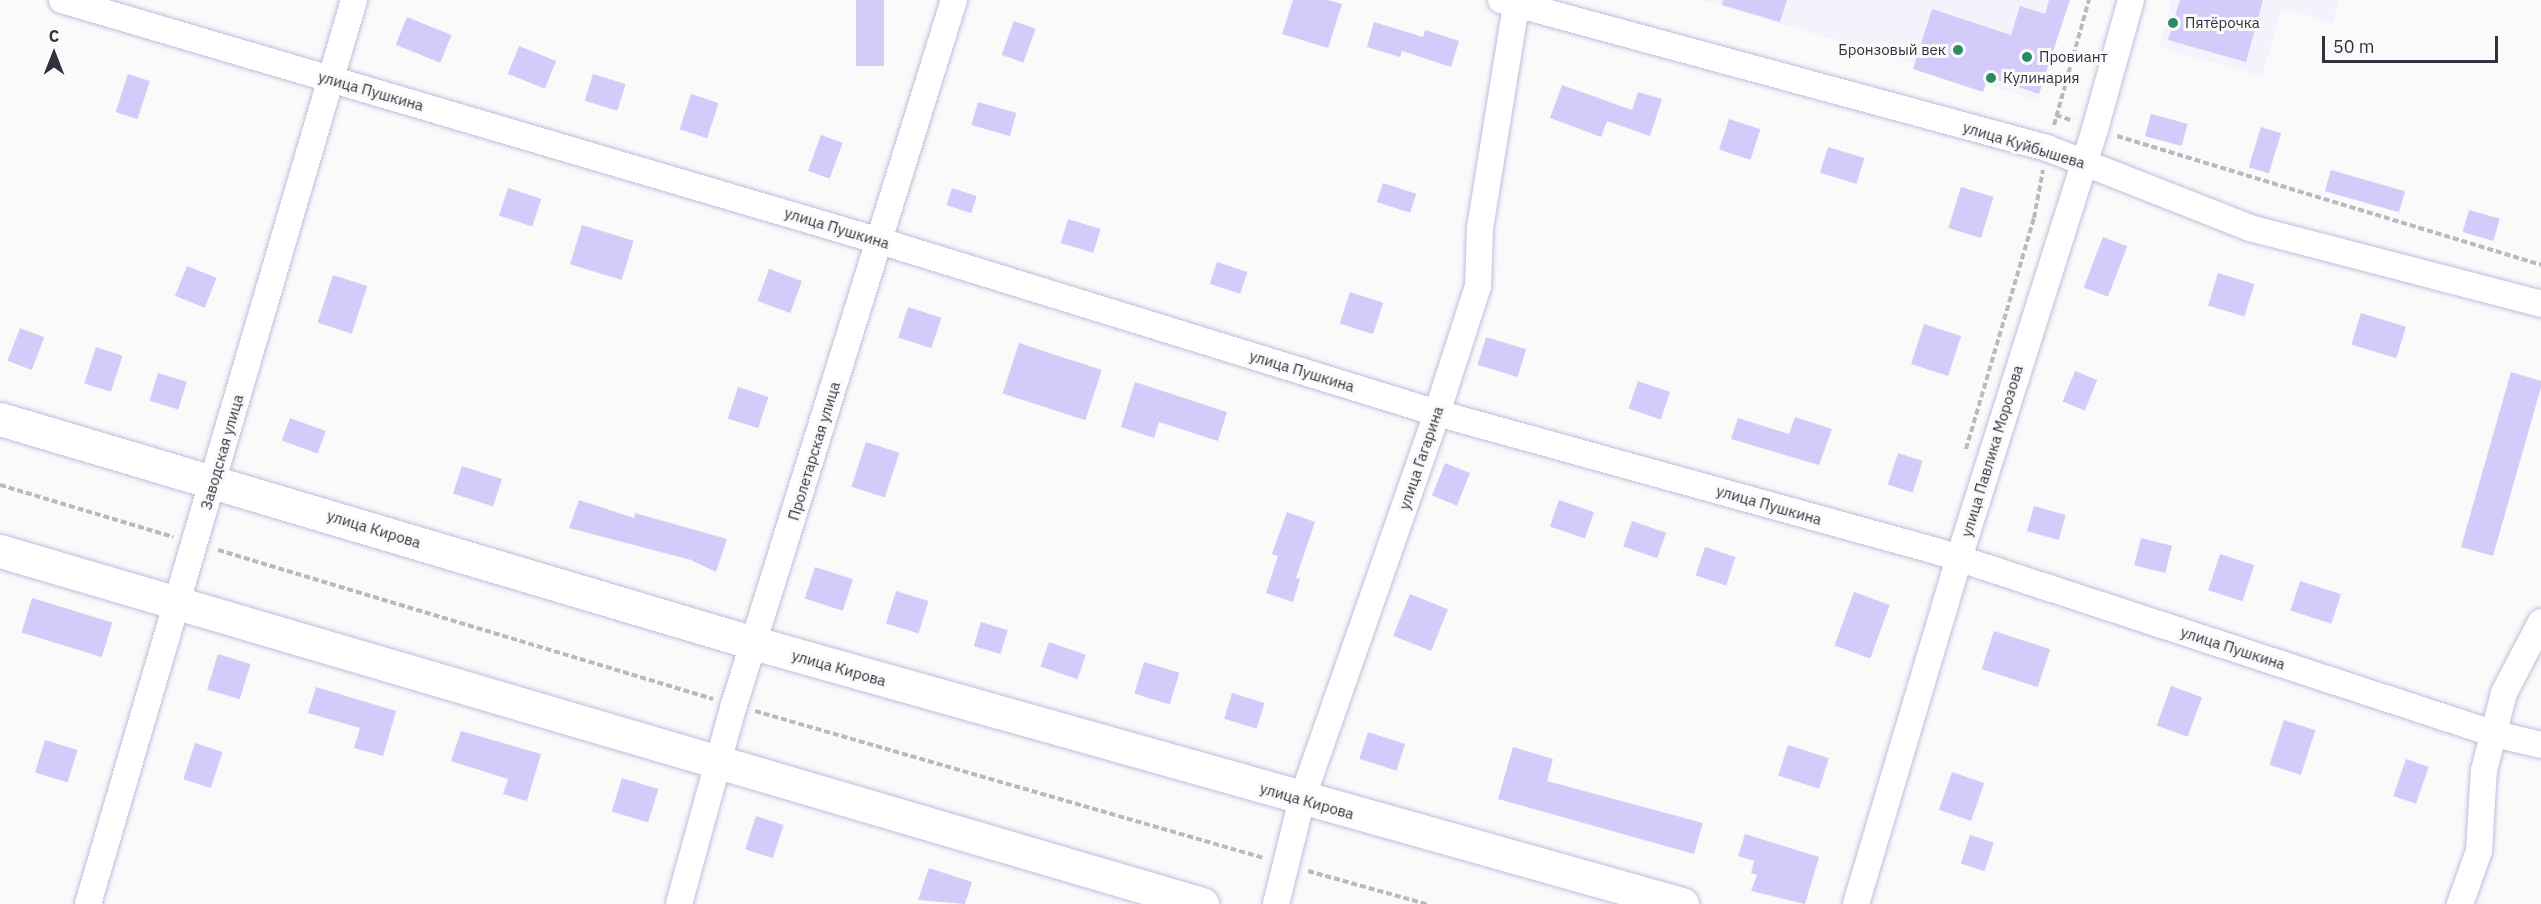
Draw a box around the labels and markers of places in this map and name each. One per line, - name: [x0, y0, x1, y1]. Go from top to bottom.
- place label: Пятёрочка: [2185, 14, 2260, 32]
- marker: Пятёрочка: [2166, 16, 2180, 30]
- place label: Бронзовый век: [1838, 41, 1946, 59]
- marker: Бронзовый век: [1951, 43, 1965, 57]
- place label: Провиант: [2039, 48, 2108, 66]
- marker: Провиант: [2020, 50, 2034, 64]
- place label: Кулинария: [2003, 69, 2079, 87]
- marker: Кулинария: [1984, 71, 1998, 85]

